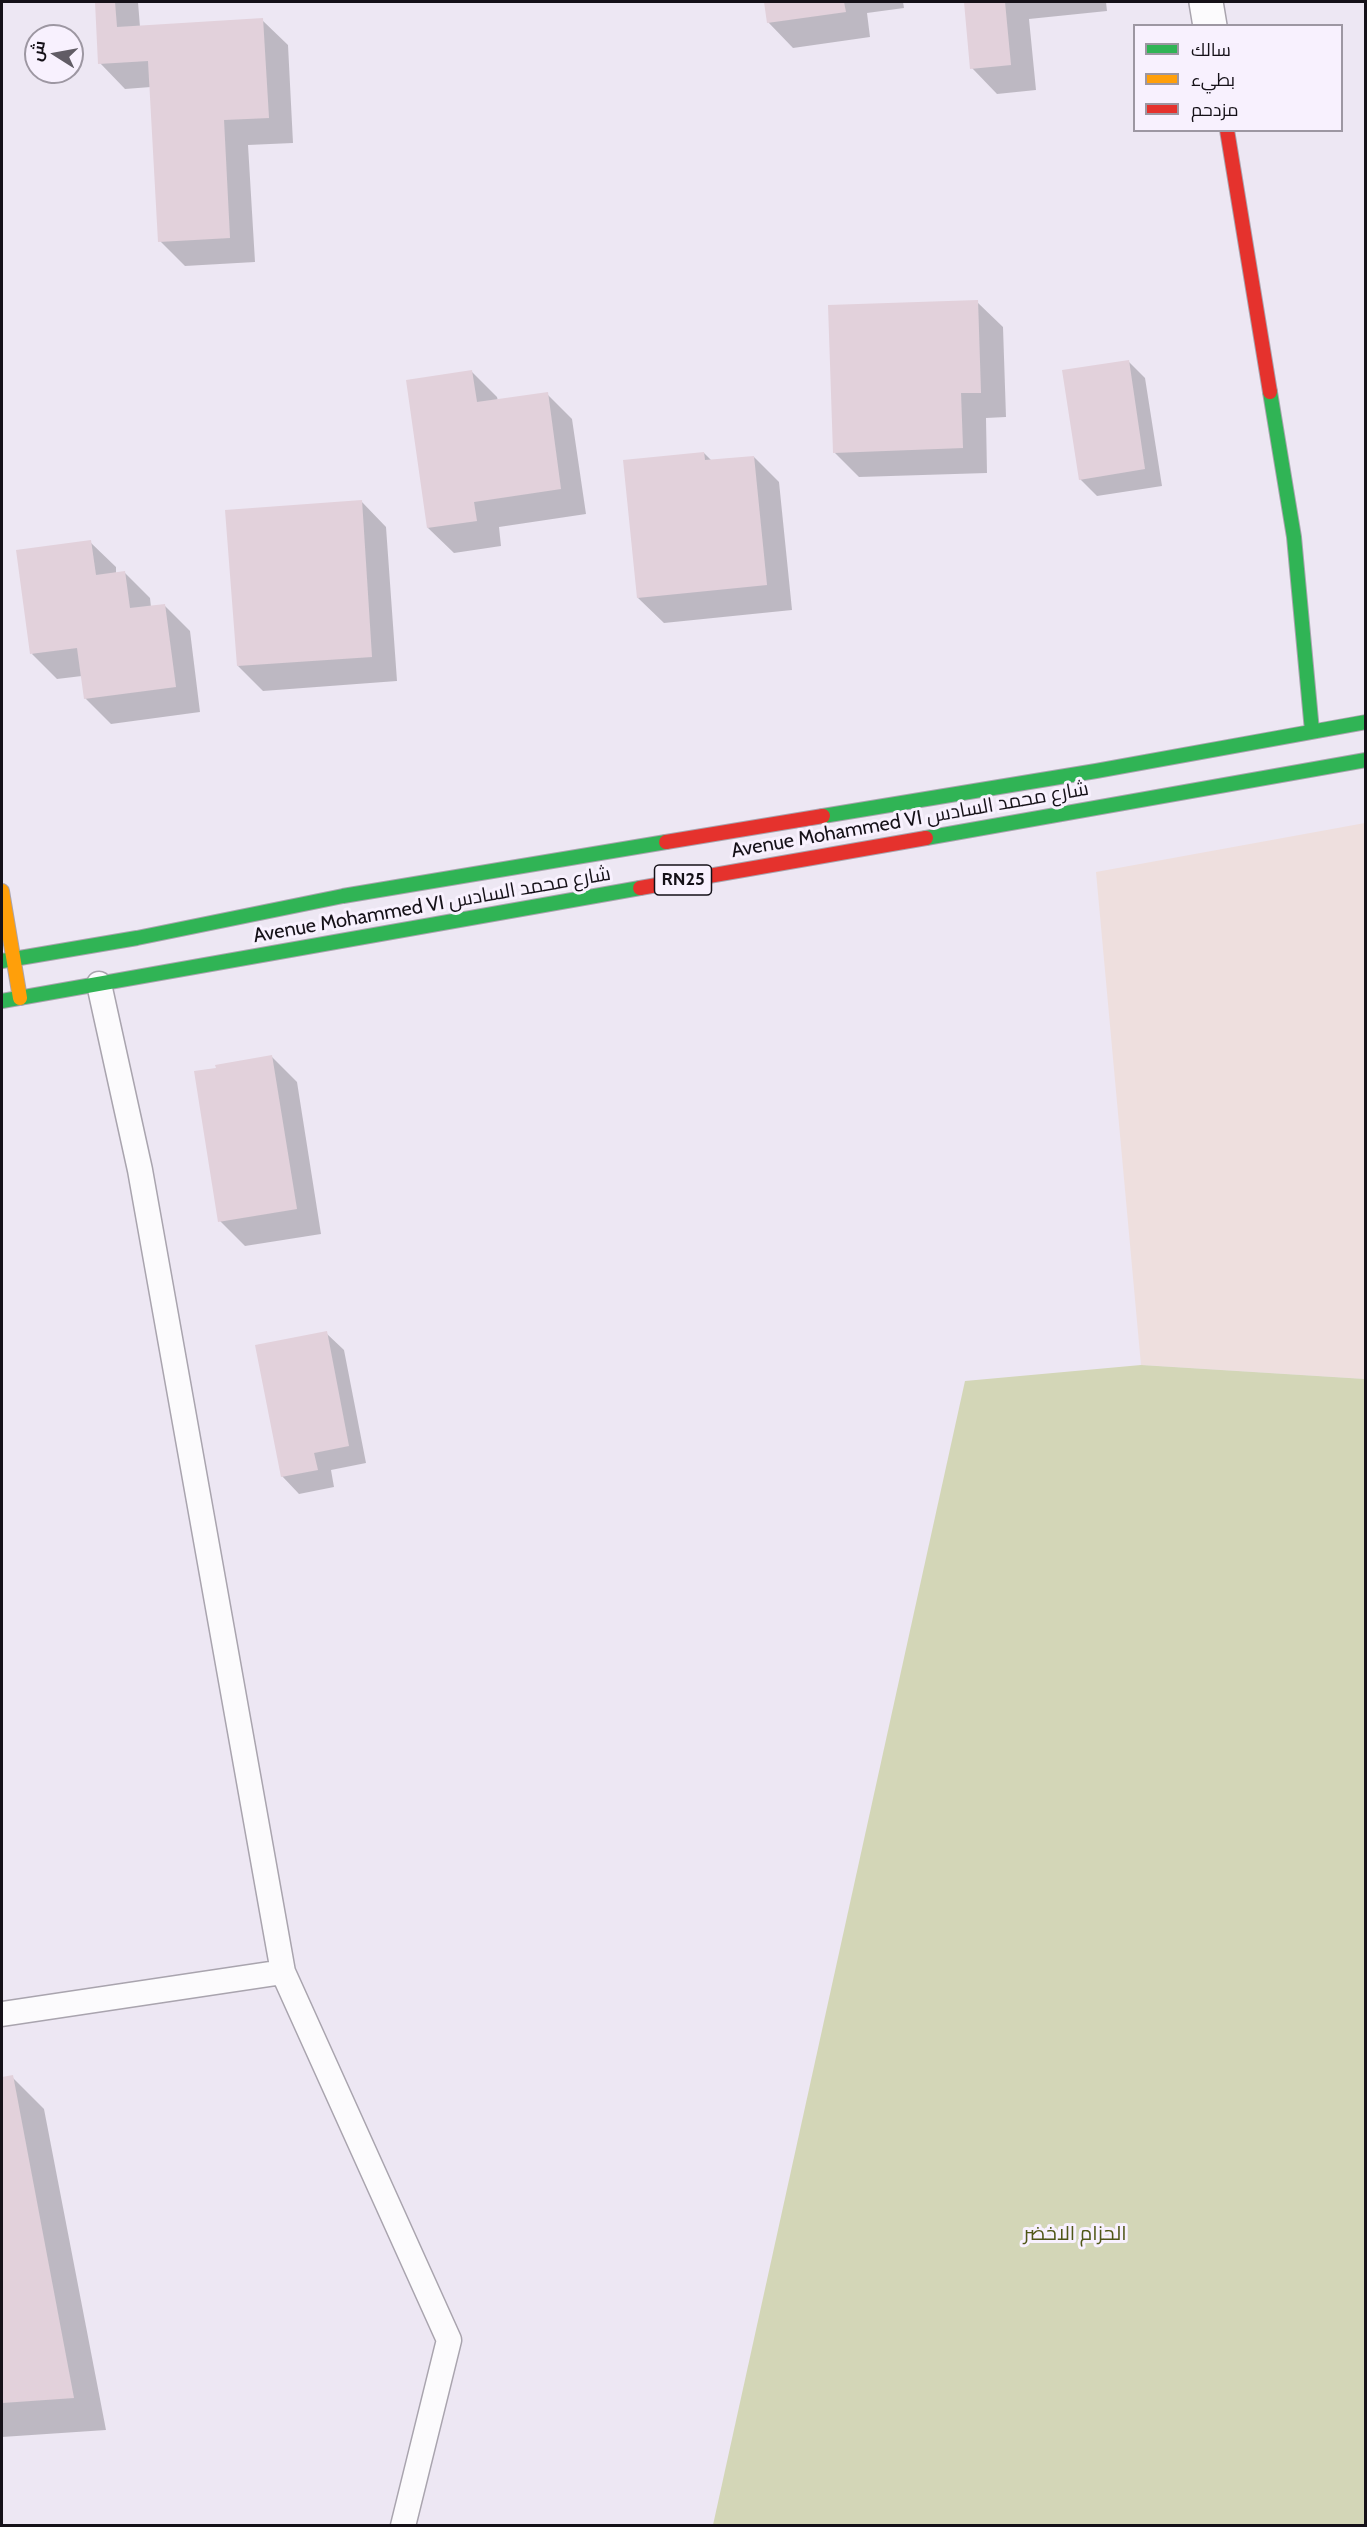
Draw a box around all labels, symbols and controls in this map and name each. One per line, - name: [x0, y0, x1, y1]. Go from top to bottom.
- north arrow: [24, 24, 84, 84]
- legend: [1133, 24, 1343, 132]
- text: ش: [27, 39, 49, 63]
- text: سالك: [1191, 39, 1231, 61]
- text: بطيء: [1191, 69, 1235, 91]
- text: مزدحم: [1191, 99, 1239, 121]
- street label: Avenue Mohammed VI شارع محمد السادس: [729, 777, 1091, 863]
- street label: Avenue Mohammed VI شارع محمد السادس: [251, 862, 613, 948]
- road number: RN25: [654, 865, 712, 895]
- park label: الحزام الاخضر: [1023, 2222, 1127, 2246]

